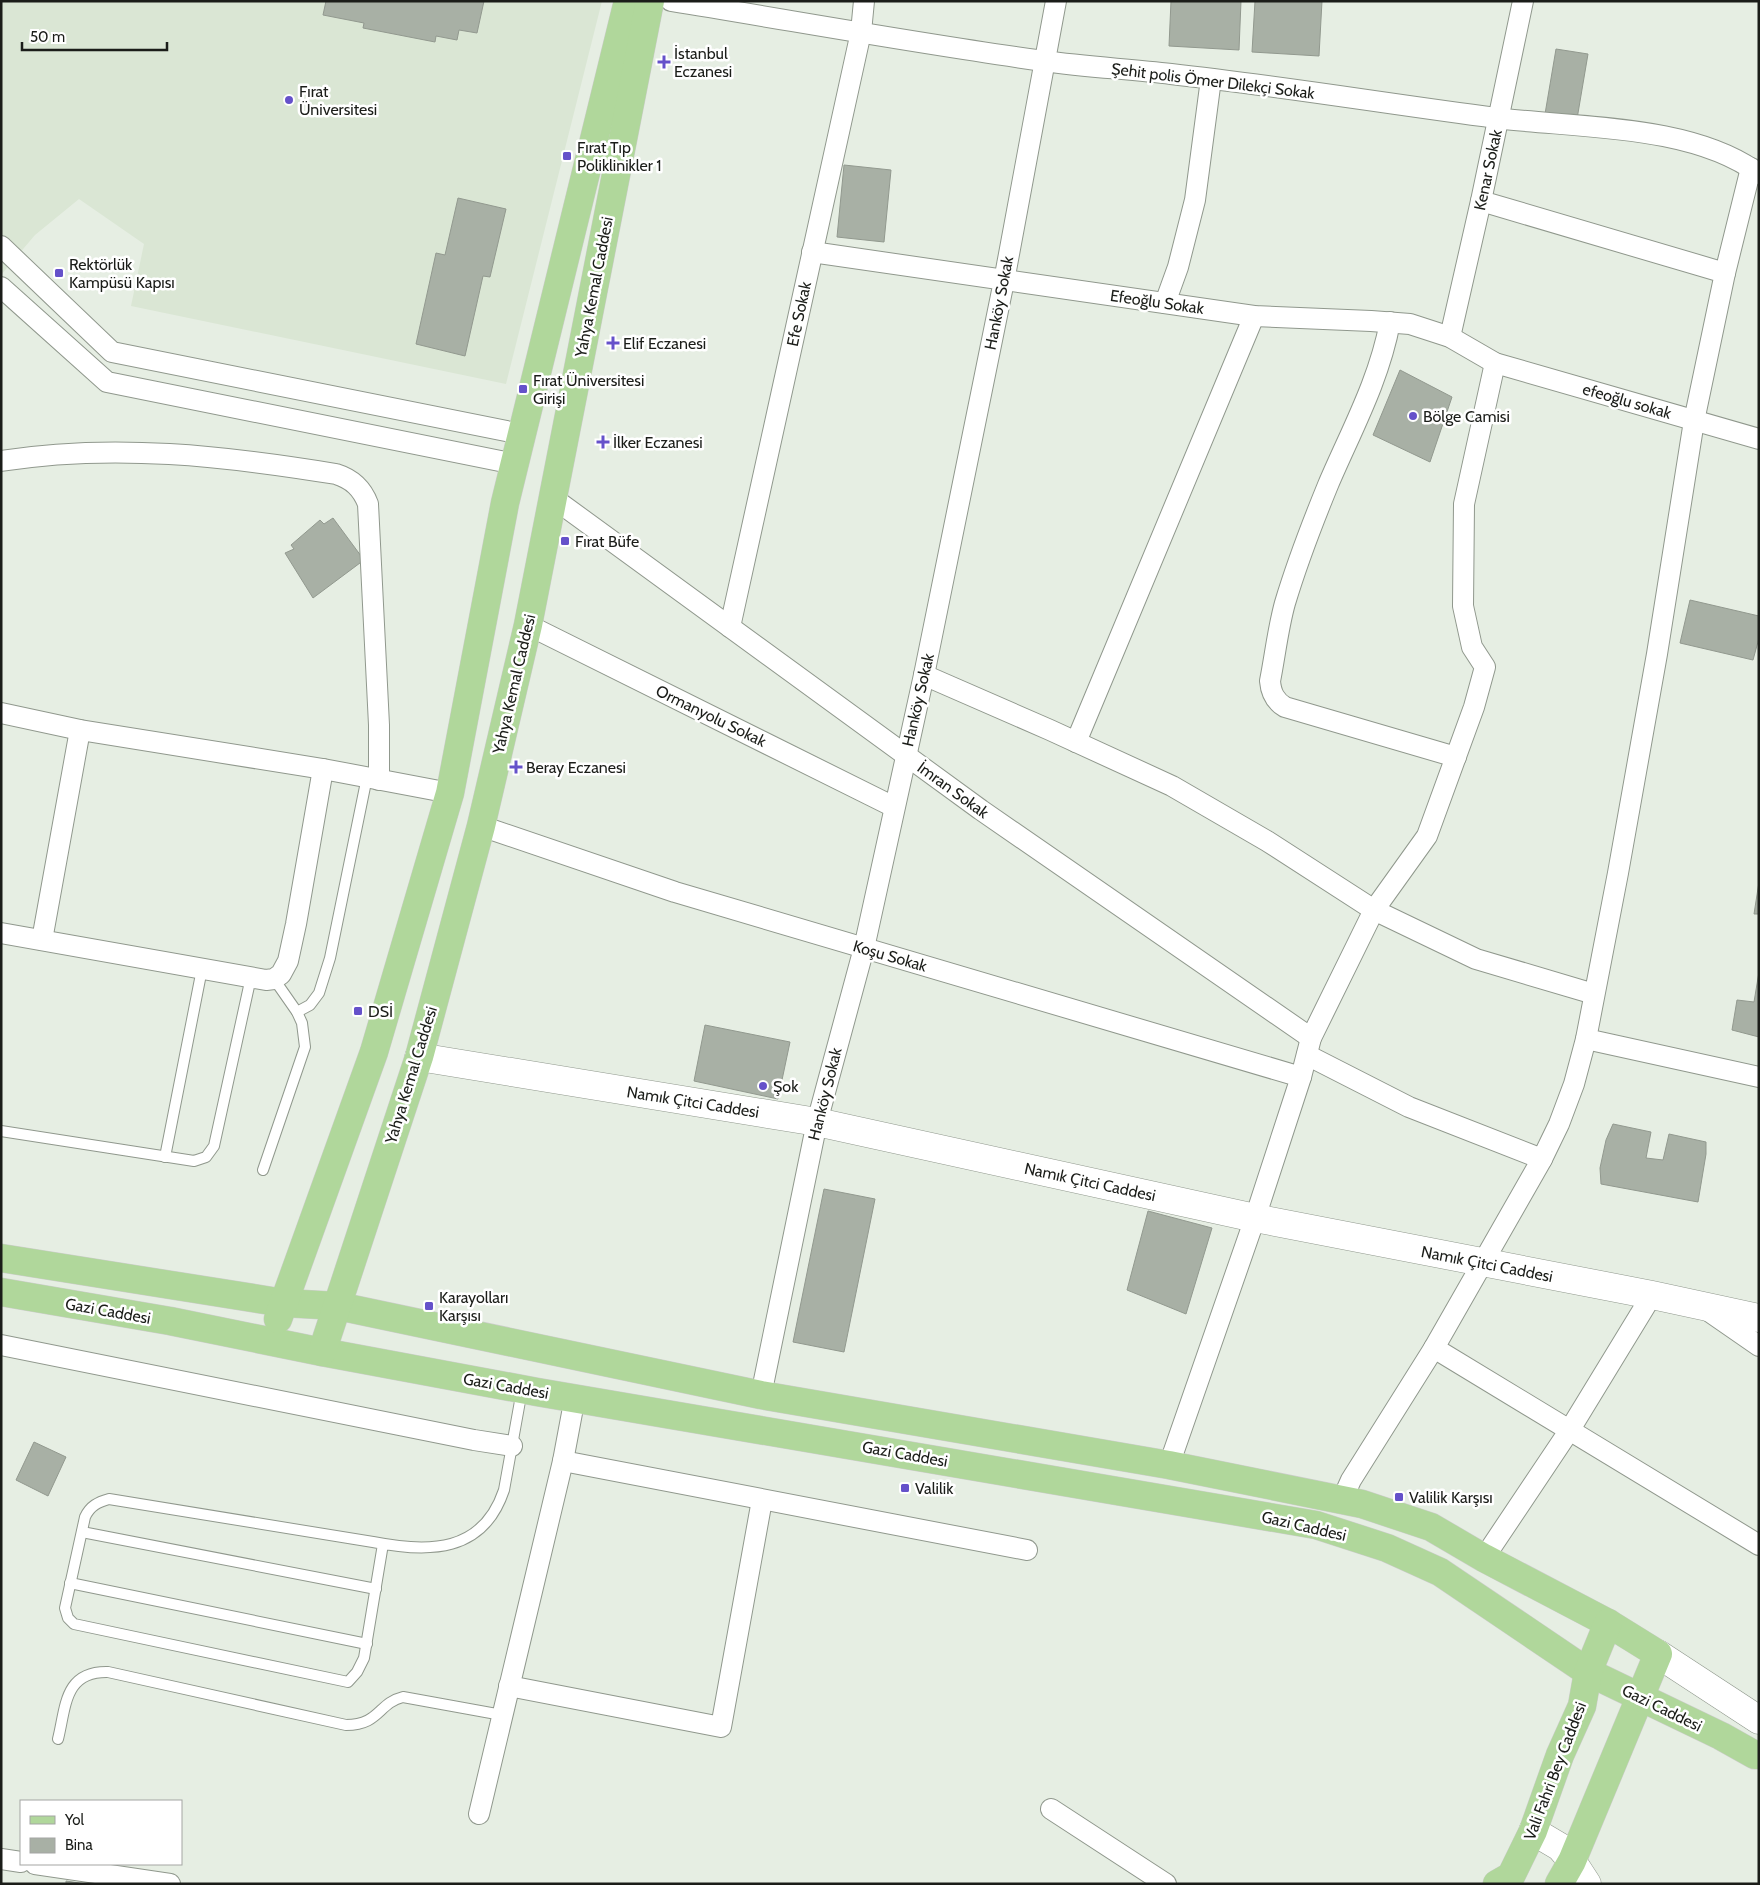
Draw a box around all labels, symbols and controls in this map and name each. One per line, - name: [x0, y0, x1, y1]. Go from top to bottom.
- scale bar: [22, 20, 168, 52]
- text: 50 m: [30, 28, 65, 46]
- place label: İstanbul Eczanesi: [674, 44, 732, 81]
- marker: İstanbul Eczanesi: [658, 56, 670, 68]
- street label: Şehit polis Ömer Dilekçi Sokak: [1110, 59, 1317, 103]
- place label: Fırat Üniversitesi: [299, 82, 377, 119]
- marker: Fırat Üniversitesi: [283, 94, 295, 106]
- street label: Kenar Sokak: [1470, 127, 1506, 212]
- place label: Fırat Tıp Poliklinikler 1: [577, 138, 662, 175]
- marker: Fırat Tıp Poliklinikler 1: [561, 150, 573, 162]
- street label: Yahya Kemal Caddesi: [571, 215, 617, 360]
- street label: Hanköy Sokak: [981, 254, 1018, 351]
- place label: Rektörlük Kampüsü Kapısı: [69, 255, 175, 292]
- marker: Rektörlük Kampüsü Kapısı: [53, 267, 65, 279]
- street label: Efe Sokak: [783, 279, 815, 348]
- street label: Efeoğlu Sokak: [1109, 286, 1206, 318]
- place label: Elif Eczanesi: [623, 334, 706, 353]
- marker: Elif Eczanesi: [607, 337, 619, 349]
- place label: Fırat Üniversitesi Girişi: [533, 371, 644, 408]
- street label: efeoğlu sokak: [1580, 379, 1674, 423]
- marker: Fırat Üniversitesi Girişi: [517, 383, 529, 395]
- place label: Bölge Camisi: [1423, 407, 1510, 426]
- marker: Bölge Camisi: [1407, 410, 1419, 422]
- place label: İlker Eczanesi: [613, 433, 703, 452]
- marker: İlker Eczanesi: [597, 436, 609, 448]
- place label: Fırat Büfe: [575, 532, 639, 551]
- marker: Fırat Büfe: [559, 535, 571, 547]
- street label: Yahya Kemal Caddesi: [488, 612, 539, 757]
- street label: Hanköy Sokak: [898, 651, 938, 748]
- street label: Ormanyolu Sokak: [653, 681, 770, 751]
- place label: Beray Eczanesi: [526, 758, 626, 777]
- street label: İmran Sokak: [914, 758, 993, 823]
- marker: Beray Eczanesi: [510, 761, 522, 773]
- street label: Koşu Sokak: [851, 936, 930, 976]
- place label: DSİ: [368, 1002, 393, 1021]
- street label: Yahya Kemal Caddesi: [381, 1004, 441, 1147]
- marker: DSİ: [352, 1005, 364, 1017]
- street label: Hanköy Sokak: [804, 1045, 846, 1142]
- place label: Şok: [773, 1077, 799, 1096]
- marker: Şok: [757, 1080, 769, 1092]
- street label: Namık Çitci Caddesi: [625, 1082, 761, 1122]
- street label: Namık Çitci Caddesi: [1023, 1159, 1157, 1205]
- street label: Namık Çitci Caddesi: [1420, 1242, 1554, 1286]
- place label: Karayolları Karşısı: [439, 1288, 508, 1325]
- street label: Gazi Caddesi: [64, 1294, 152, 1328]
- marker: Karayolları Karşısı: [423, 1300, 435, 1312]
- street label: Gazi Caddesi: [462, 1369, 550, 1403]
- street label: Gazi Caddesi: [861, 1437, 949, 1471]
- place label: Valilik: [915, 1479, 954, 1498]
- marker: Valilik: [899, 1482, 911, 1494]
- place label: Valilik Karşısı: [1409, 1488, 1493, 1507]
- marker: Valilik Karşısı: [1393, 1491, 1405, 1503]
- street label: Gazi Caddesi: [1260, 1507, 1348, 1545]
- street label: Gazi Caddesi: [1619, 1681, 1705, 1735]
- street label: Vali Fahri Bey Caddesi: [1520, 1699, 1590, 1843]
- legend: [20, 1800, 182, 1865]
- text: Yol: [64, 1811, 84, 1829]
- text: Bina: [65, 1836, 93, 1854]

